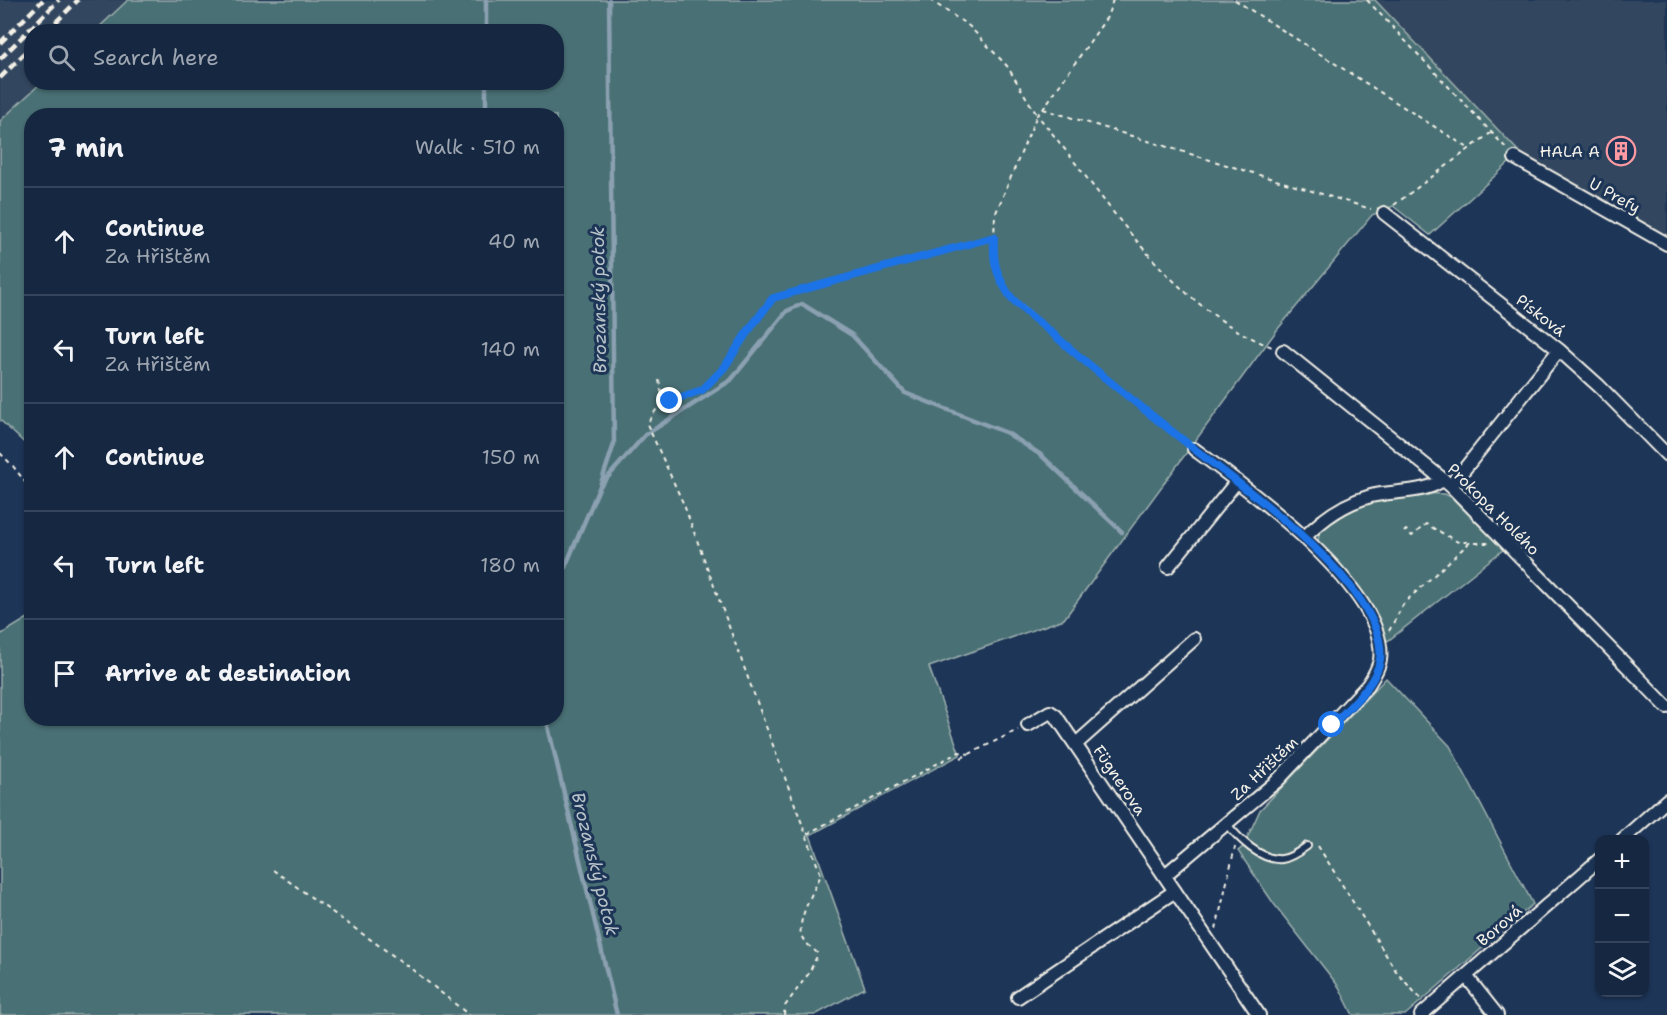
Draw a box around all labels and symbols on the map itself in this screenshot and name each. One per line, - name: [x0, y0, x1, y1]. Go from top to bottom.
- building icon: HALA A: [1605, 135, 1637, 167]
- place label: HALA A: [1540, 141, 1600, 162]
- street label: U Prefy: [1585, 173, 1644, 218]
- water label: Brozanský potok: [586, 226, 612, 374]
- street label: Písková: [1512, 290, 1570, 341]
- route end: [656, 387, 682, 413]
- street label: Prokopa Holého: [1443, 459, 1544, 560]
- route start: [1318, 711, 1344, 737]
- street label: Za Hřištěm: [1226, 732, 1303, 805]
- street label: Fügnerova: [1088, 741, 1151, 820]
- water label: Brozanský potok: [566, 790, 625, 939]
- street label: Borová: [1472, 900, 1526, 951]

